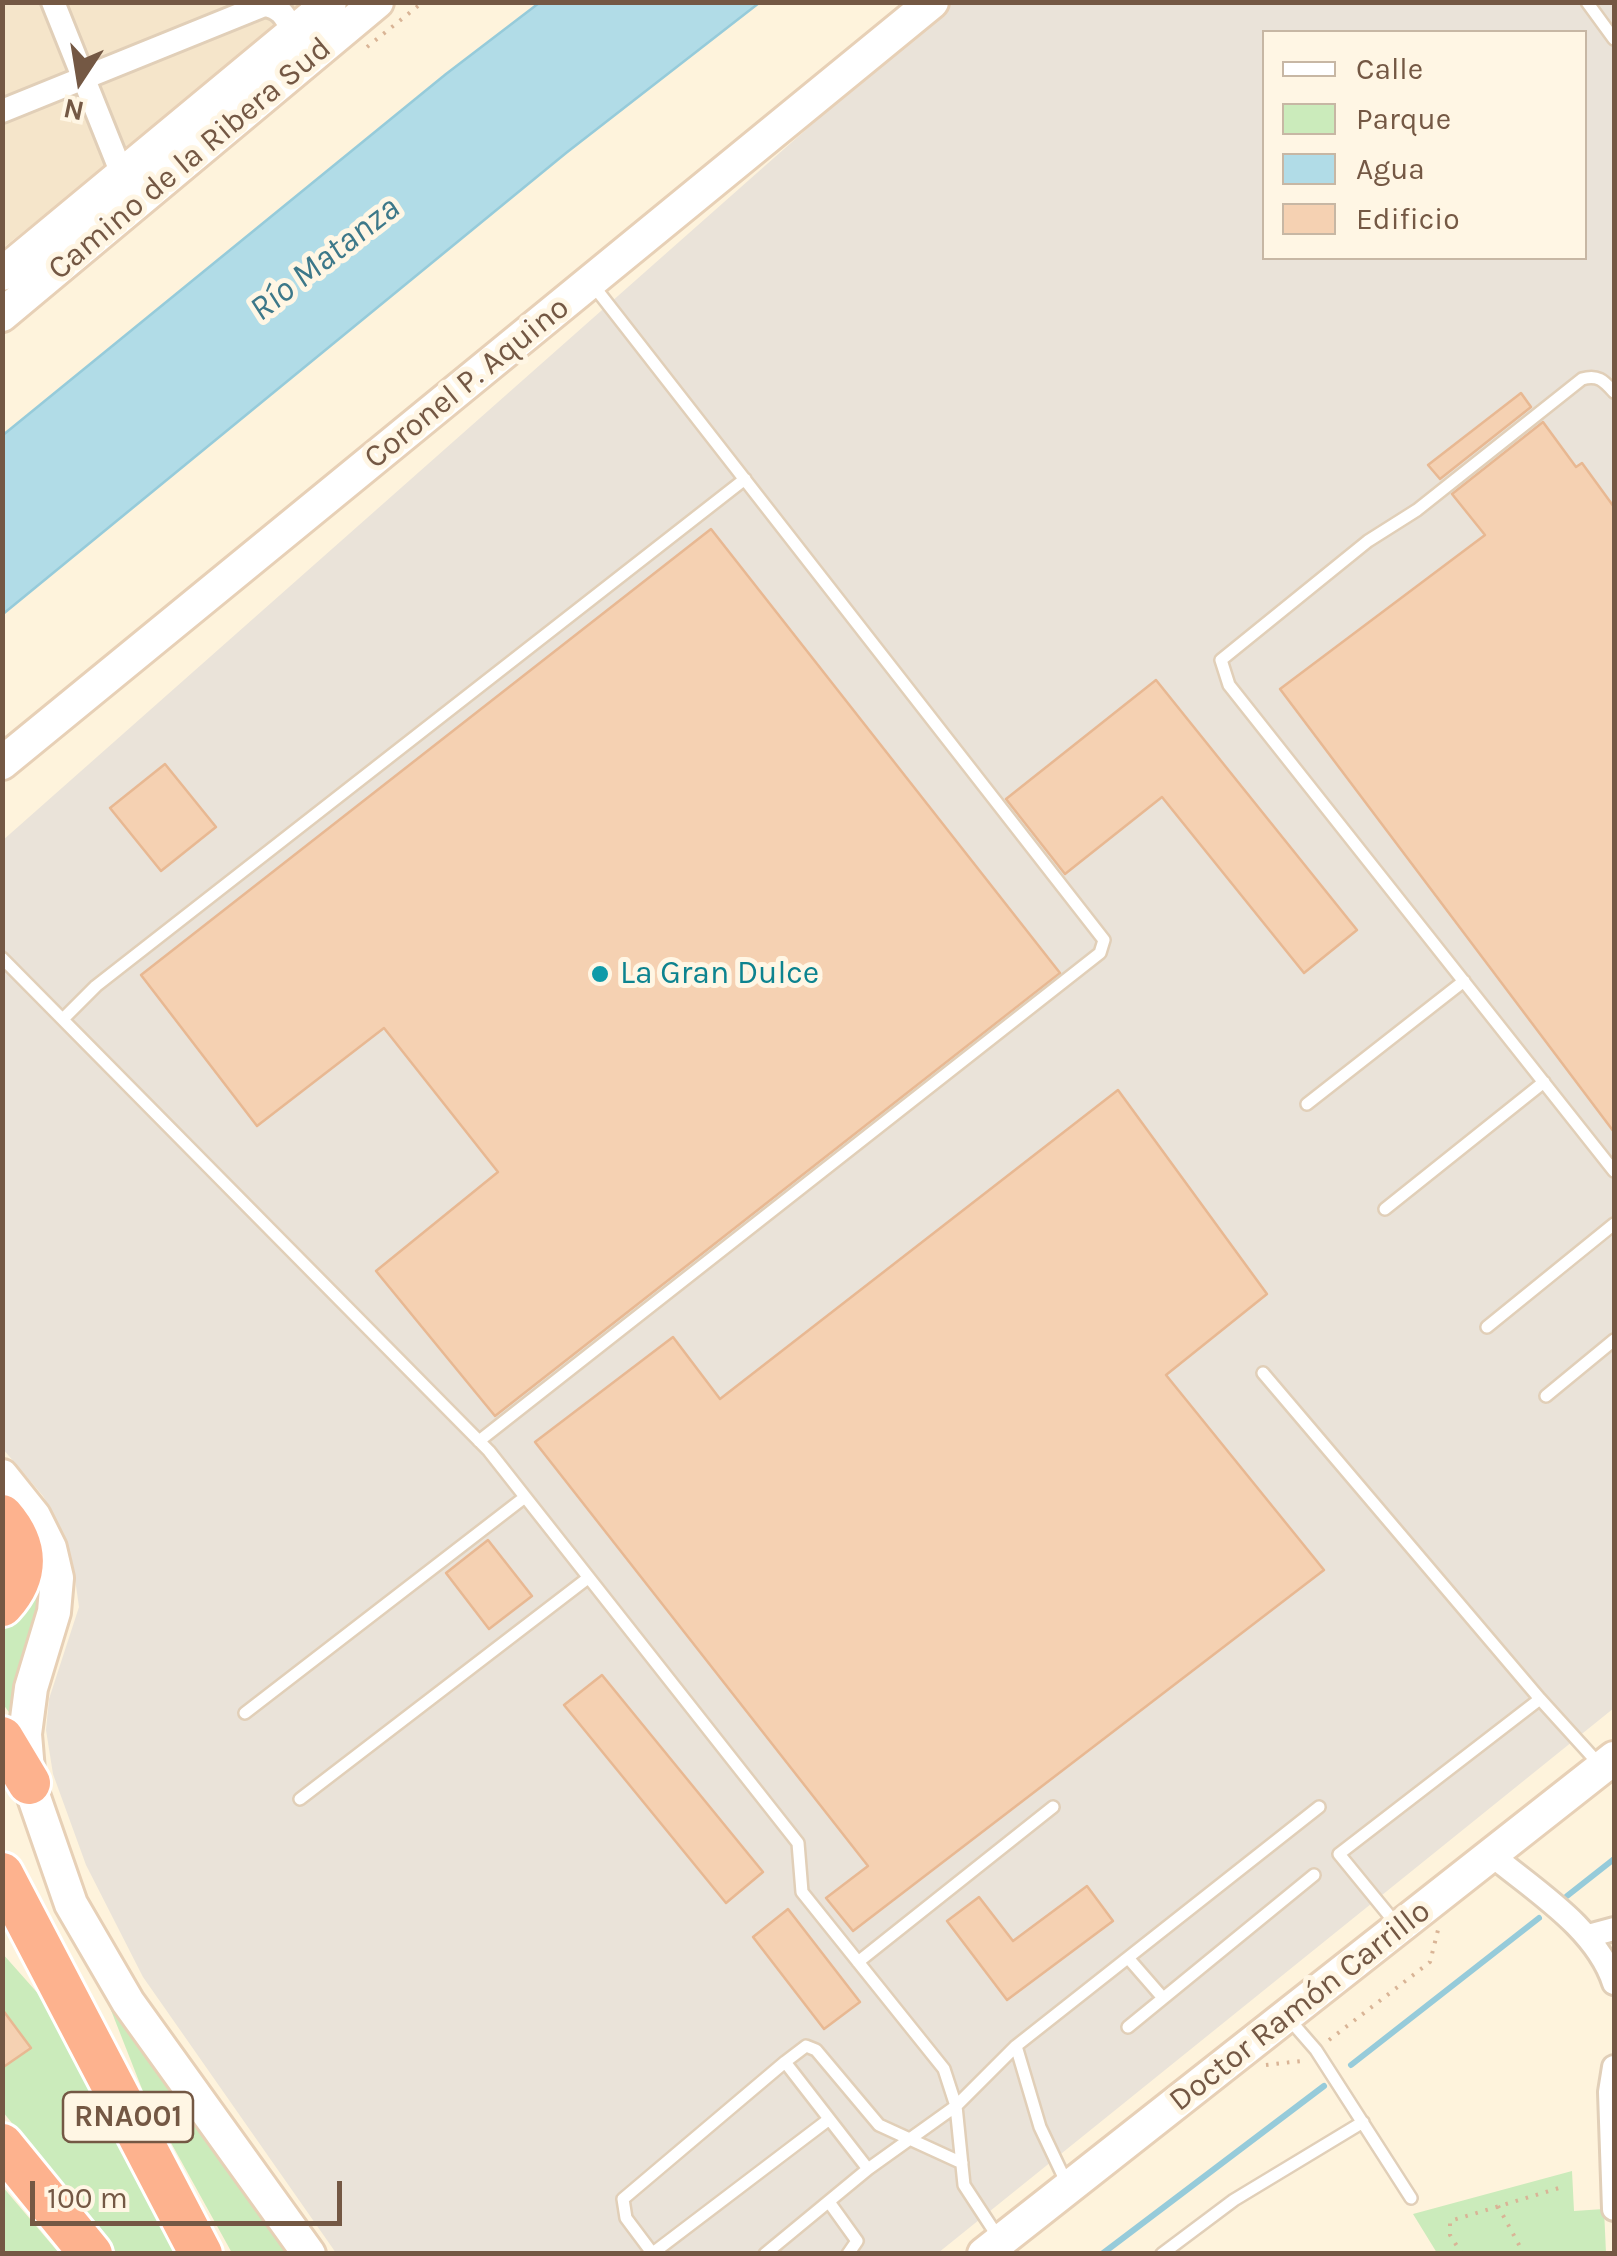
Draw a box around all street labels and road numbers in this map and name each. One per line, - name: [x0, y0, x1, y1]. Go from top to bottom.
- street label: Camino de la Ribera Sud: [41, 29, 339, 289]
- street label: Coronel P. Aquino: [357, 289, 577, 477]
- street label: Doctor Ramón Carrillo: [1162, 1892, 1438, 2120]
- road number: RNA001: [63, 2092, 193, 2142]

